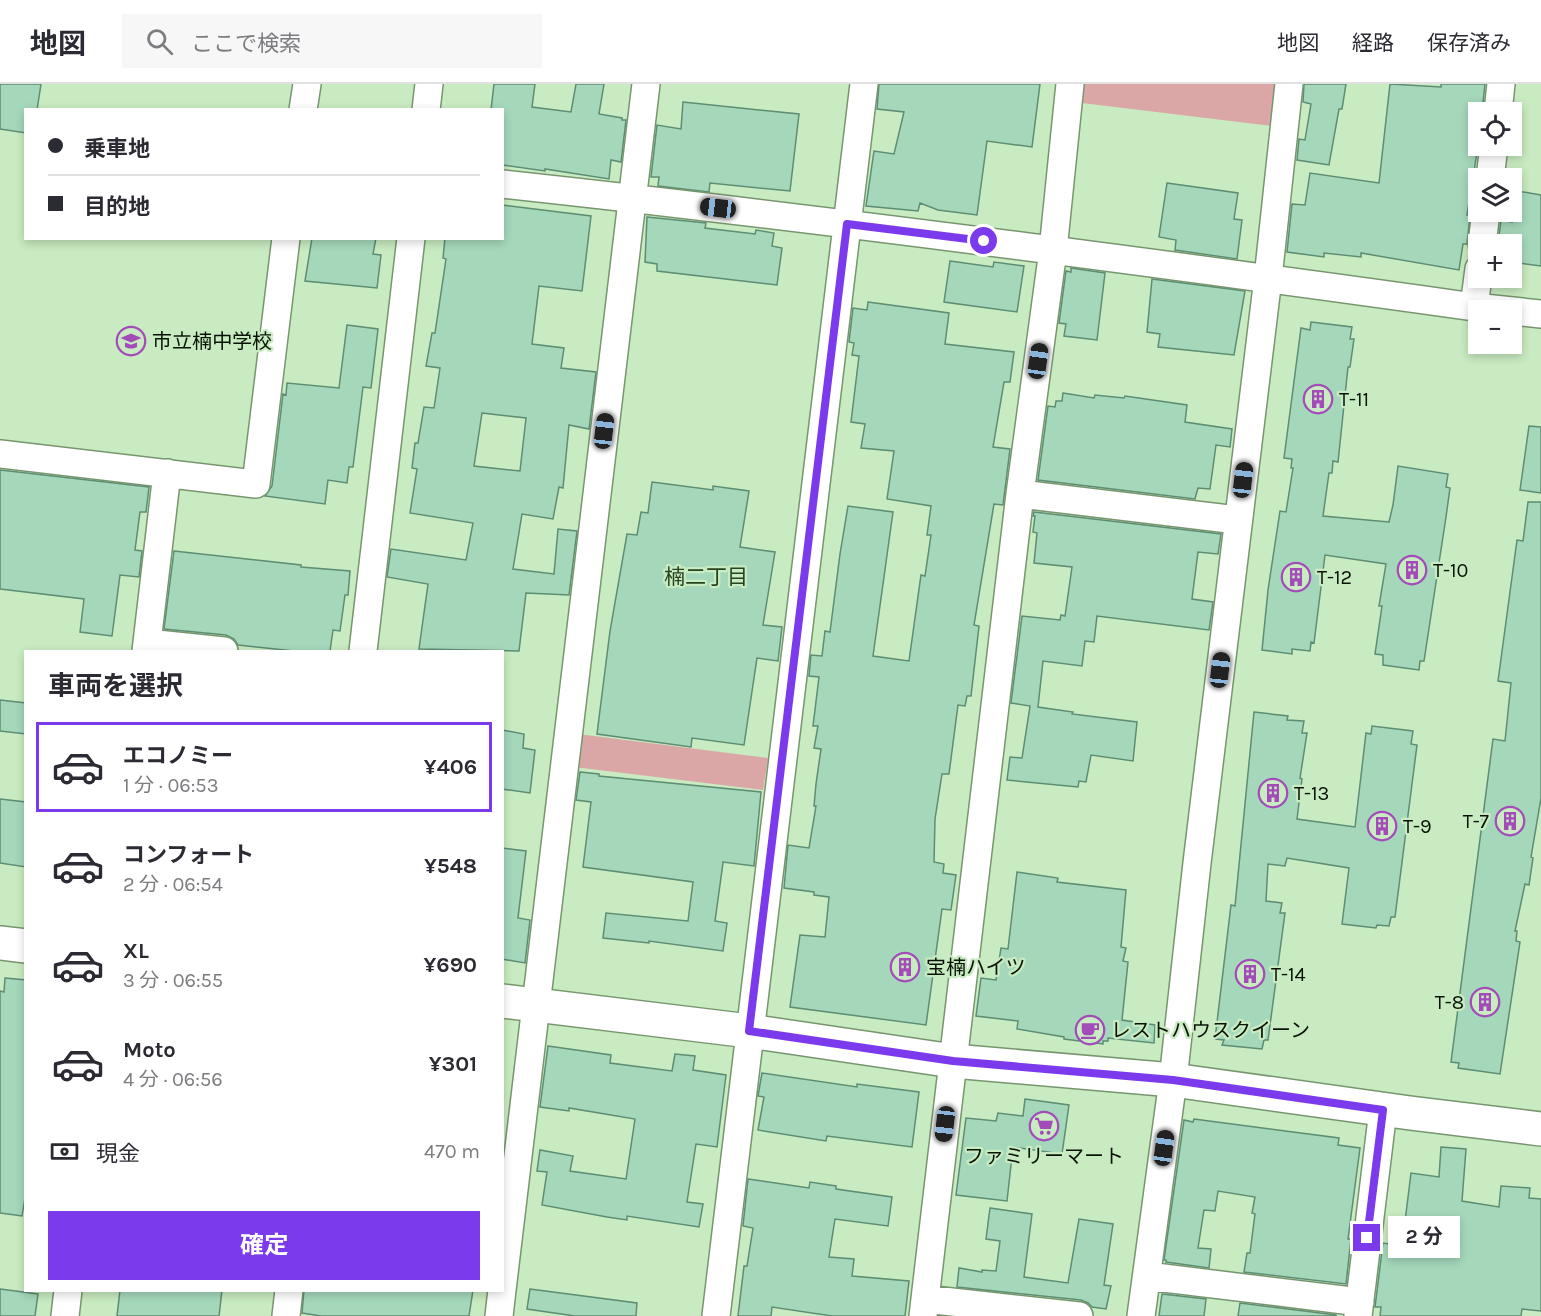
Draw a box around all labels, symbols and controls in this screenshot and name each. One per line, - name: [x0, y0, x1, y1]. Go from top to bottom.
- search box: [122, 14, 542, 68]
- icon: search: [143, 25, 176, 58]
- text: 地図: [30, 27, 86, 60]
- text: ここで検索: [191, 31, 301, 57]
- text: 地図: [1277, 31, 1319, 55]
- text: 経路: [1352, 31, 1394, 55]
- text: 保存済み: [1427, 31, 1511, 55]
- map controls: [1468, 102, 1522, 354]
- button: locate: [1468, 102, 1522, 156]
- text: 乗車地: [84, 136, 150, 162]
- button: layers: [1468, 168, 1522, 222]
- text: 目的地: [84, 194, 150, 220]
- car: [699, 197, 737, 219]
- route start: [970, 227, 997, 254]
- button: +: [1468, 234, 1522, 288]
- button: −: [1468, 300, 1522, 354]
- school or university icon: 市立楠中学校: [115, 325, 147, 357]
- place label: 市立楠中学校: [152, 330, 272, 353]
- car: [1027, 342, 1049, 380]
- building icon: T-11: [1302, 383, 1334, 415]
- place label: T-11: [1339, 388, 1369, 411]
- car: [593, 412, 615, 450]
- car: [1232, 461, 1254, 499]
- building icon: T-10: [1396, 554, 1428, 586]
- place label: T-10: [1433, 559, 1468, 582]
- building icon: T-12: [1280, 561, 1312, 593]
- district label: 楠二丁目: [664, 565, 748, 589]
- place label: T-12: [1317, 566, 1352, 589]
- car: [1209, 651, 1231, 689]
- text: 車両を選択: [48, 670, 183, 702]
- icon: car: [51, 740, 105, 794]
- text: エコノミー: [123, 743, 233, 769]
- text: ¥406: [424, 754, 477, 780]
- text: 1 分 · 06:53: [123, 774, 218, 797]
- building icon: T-13: [1257, 777, 1289, 809]
- place label: T-13: [1294, 782, 1329, 805]
- building icon: T-7: [1494, 805, 1526, 837]
- building icon: T-9: [1366, 810, 1398, 842]
- place label: T-7: [1463, 810, 1490, 833]
- place label: T-9: [1403, 815, 1432, 838]
- icon: car: [51, 839, 105, 893]
- text: コンフォート: [123, 842, 254, 868]
- text: ¥548: [424, 853, 477, 879]
- text: 2 分 · 06:54: [123, 873, 223, 896]
- icon: car: [51, 938, 105, 992]
- text: XL: [123, 938, 149, 964]
- building icon: 宝楠ハイツ: [889, 951, 921, 983]
- text: ¥690: [423, 952, 477, 978]
- place label: 宝楠ハイツ: [926, 956, 1026, 979]
- building icon: T-14: [1234, 958, 1266, 990]
- place label: T-14: [1271, 963, 1306, 986]
- text: 3 分 · 06:55: [123, 969, 223, 992]
- building icon: T-8: [1469, 986, 1501, 1018]
- place label: T-8: [1435, 991, 1464, 1014]
- cafe icon: レストハウスクイーン: [1074, 1014, 1106, 1046]
- place label: レストハウスクイーン: [1111, 1019, 1310, 1042]
- icon: car: [51, 1037, 105, 1091]
- text: Moto: [123, 1037, 176, 1063]
- text: ¥301: [429, 1051, 477, 1077]
- text: 4 分 · 06:56: [123, 1068, 223, 1091]
- car: [934, 1105, 956, 1143]
- supermarket icon: ファミリーマート: [1028, 1110, 1060, 1142]
- car: [1153, 1129, 1175, 1167]
- icon: cash: [48, 1135, 81, 1168]
- text: 470 m: [424, 1140, 480, 1163]
- text: 現金: [96, 1141, 140, 1167]
- place label: ファミリーマート: [964, 1145, 1124, 1168]
- button: 確定: [48, 1211, 480, 1280]
- callout: 2 分: [1388, 1217, 1460, 1259]
- route end: [1353, 1224, 1380, 1251]
- text: 2 分: [1405, 1225, 1443, 1248]

